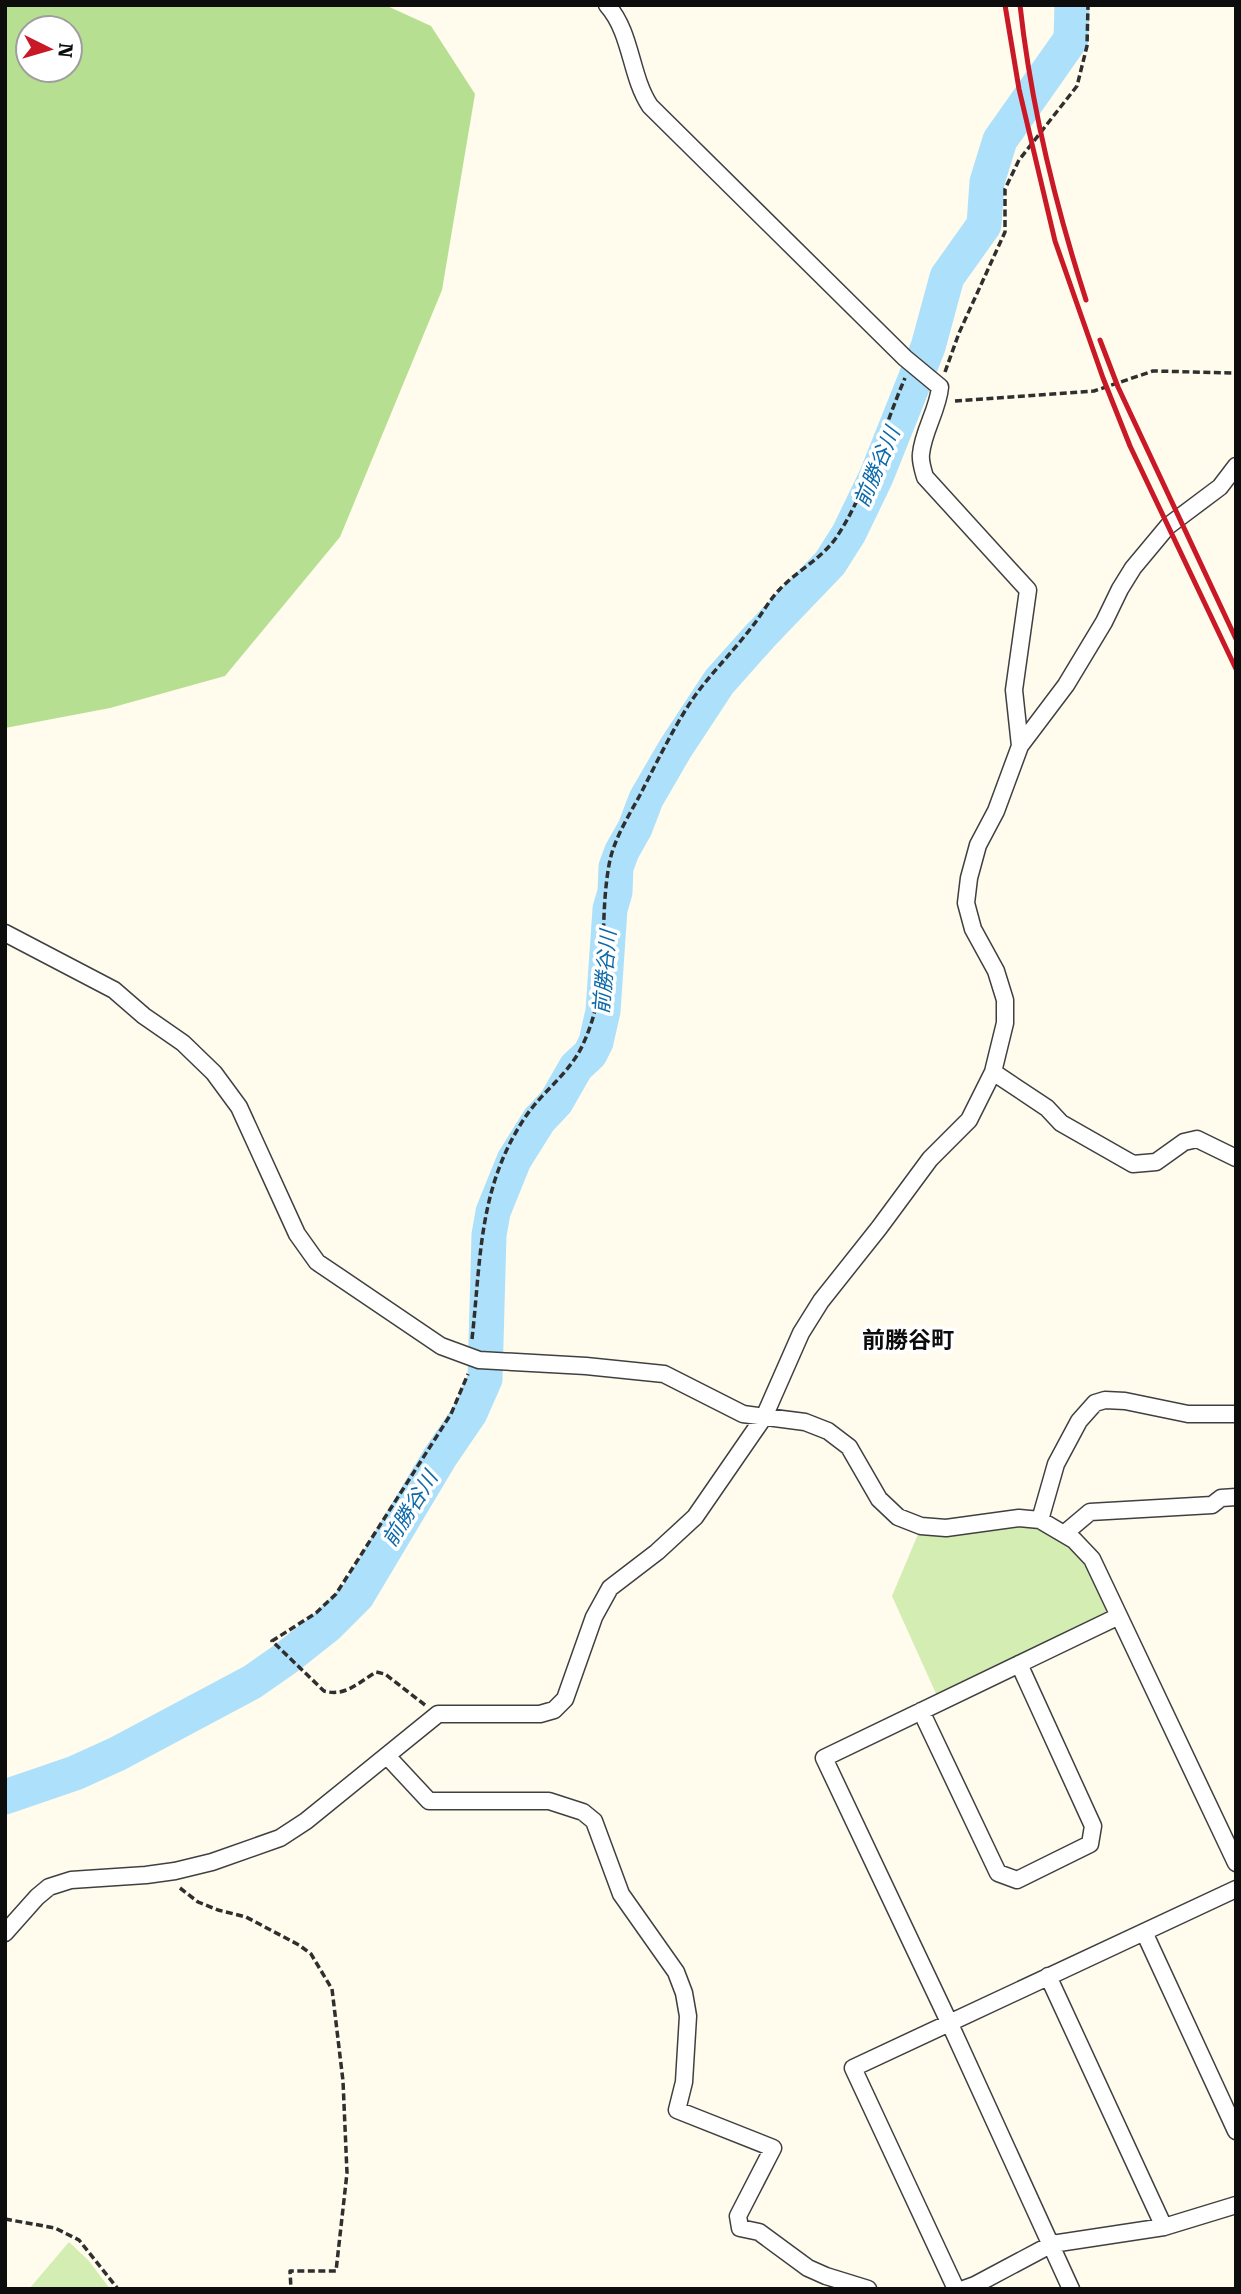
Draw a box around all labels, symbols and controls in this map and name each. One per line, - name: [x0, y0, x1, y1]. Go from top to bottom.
- north arrow: [14, 14, 84, 84]
- text: N: [53, 42, 78, 59]
- water label: 前勝谷川: [850, 422, 905, 510]
- water label: 前勝谷川: [589, 927, 621, 1015]
- district label: 前勝谷町: [862, 1327, 954, 1354]
- water label: 前勝谷川: [378, 1465, 443, 1551]

